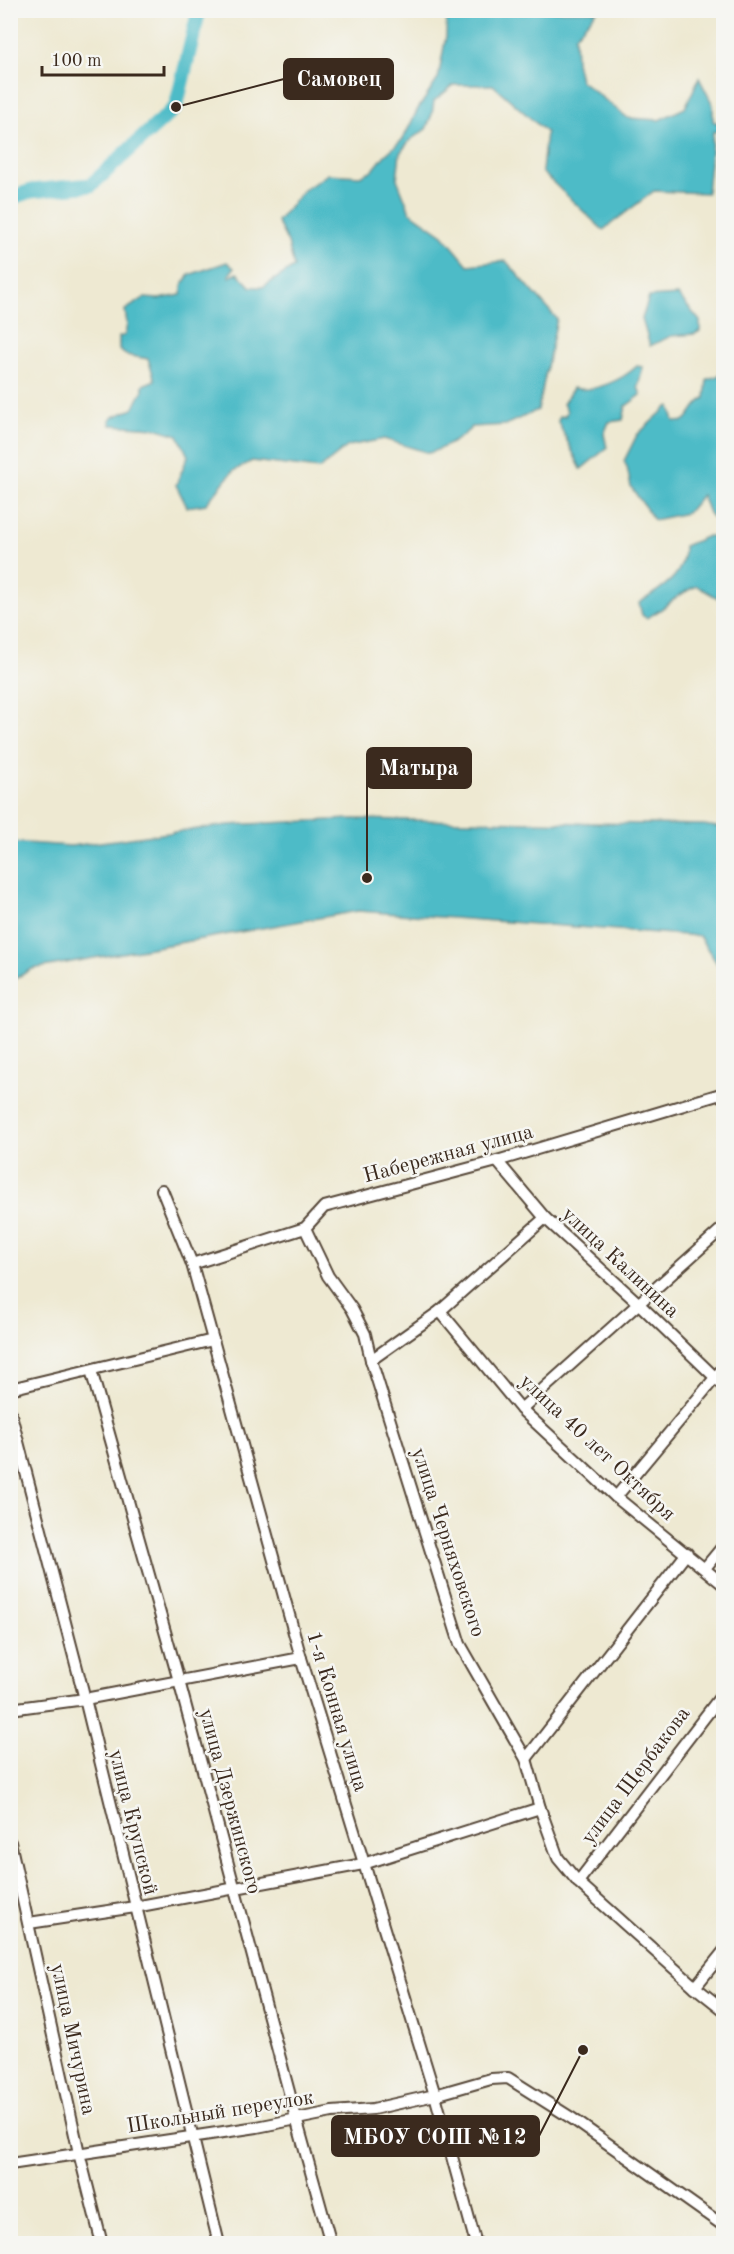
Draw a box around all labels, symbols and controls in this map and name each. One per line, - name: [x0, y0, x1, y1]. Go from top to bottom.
- scale bar: [42, 39, 164, 77]
- text: 100 m: [51, 52, 102, 70]
- callout: Самовец: [284, 59, 393, 99]
- text: Самовец: [296, 69, 382, 91]
- callout: Матыра: [367, 748, 471, 788]
- text: Матыра: [379, 758, 459, 780]
- street label: Набережная улица: [361, 1122, 536, 1187]
- street label: улица Калинина: [557, 1204, 683, 1323]
- street label: улица 40 лет Октября: [515, 1371, 679, 1525]
- street label: улица Черняховского: [407, 1445, 488, 1640]
- street label: 1-я Конная улица: [302, 1629, 371, 1794]
- street label: улица Щербакова: [578, 1703, 694, 1848]
- street label: улица Дзержинского: [195, 1706, 264, 1896]
- street label: улица Крупской: [104, 1747, 161, 1897]
- street label: улица Мичурина: [46, 1962, 99, 2117]
- street label: Школьный переулок: [125, 2087, 316, 2138]
- callout: МБОУ СОШ №12: [332, 2116, 539, 2156]
- text: МБОУ СОШ №12: [343, 2127, 527, 2149]

